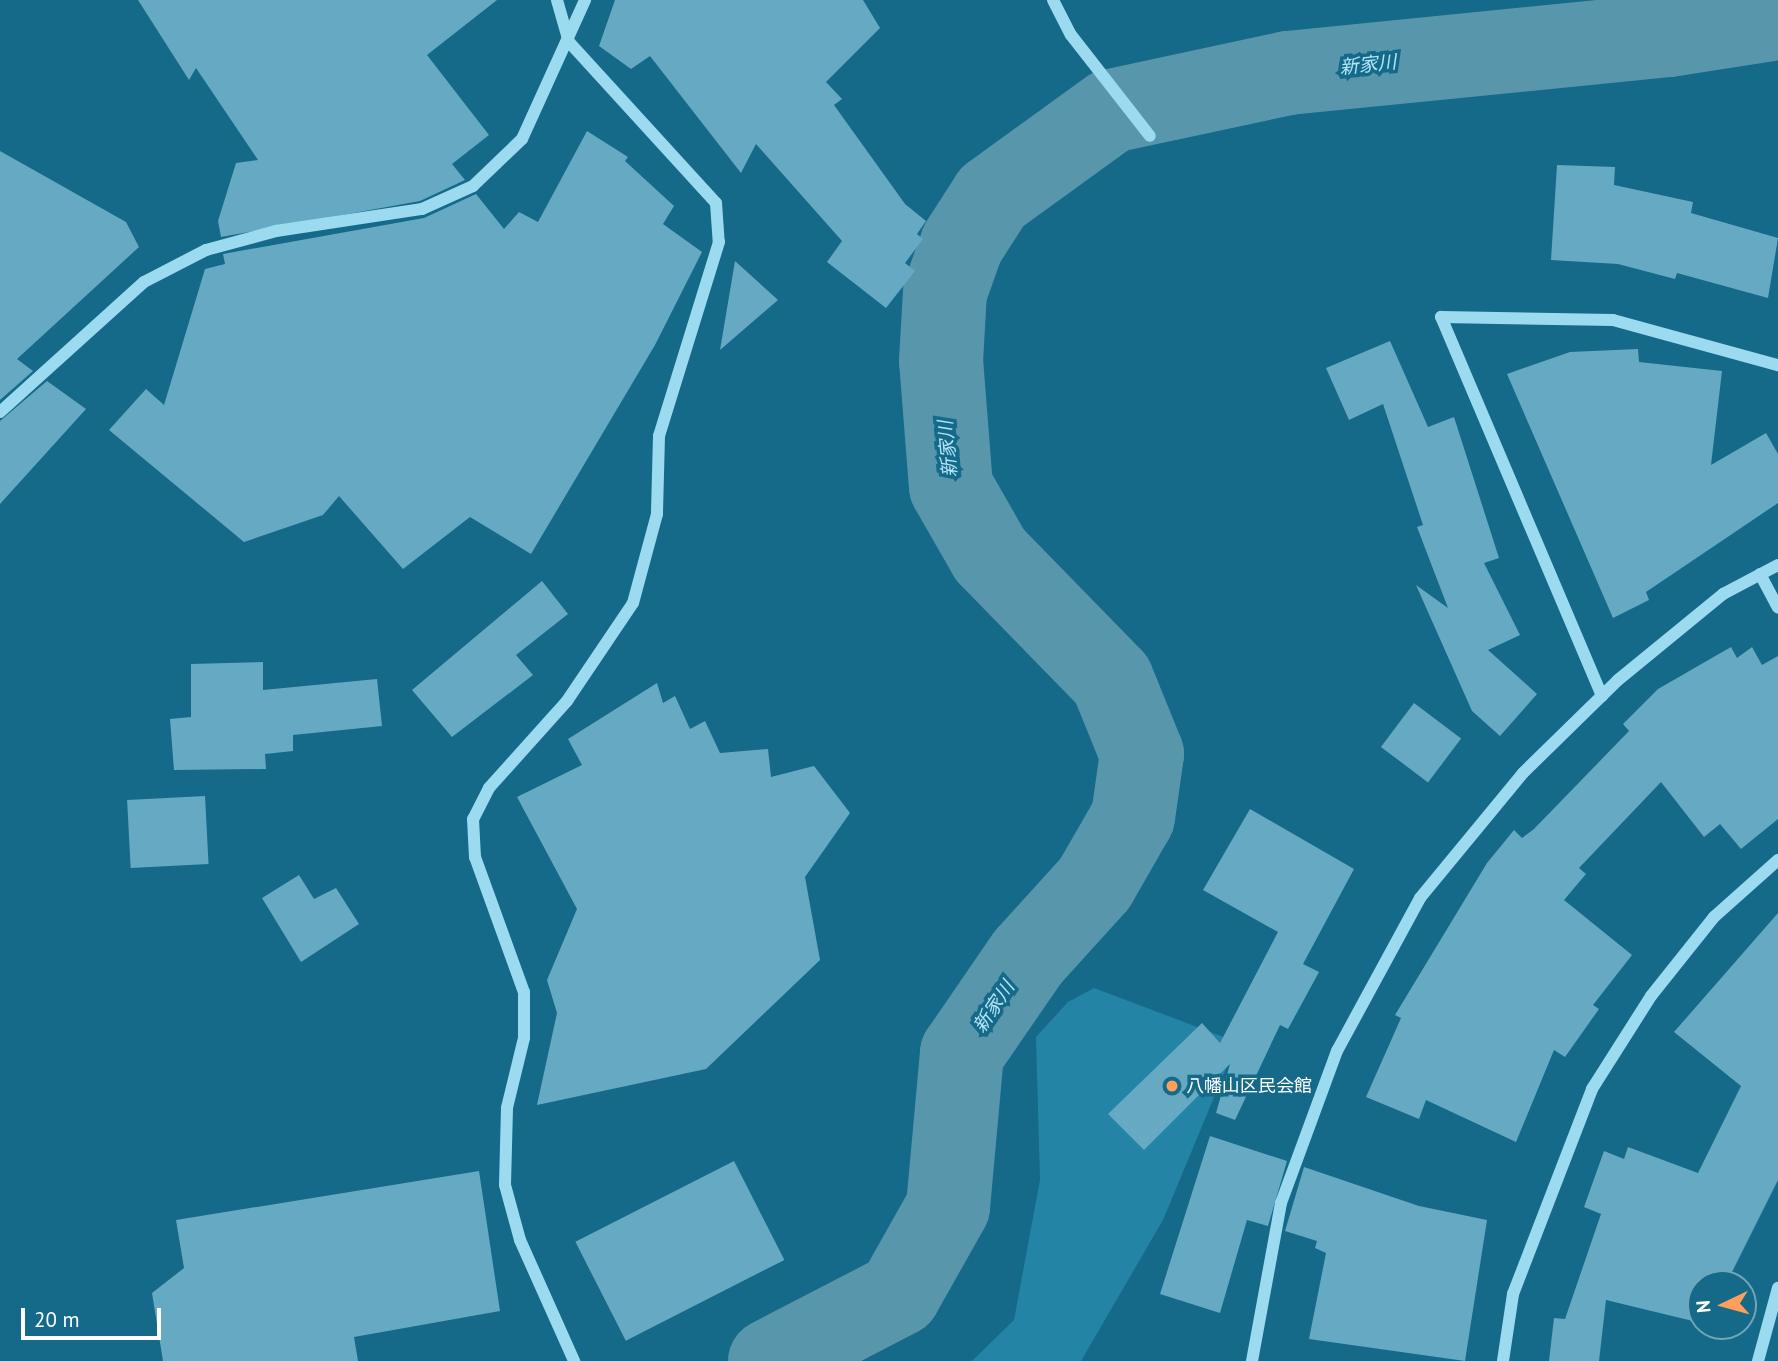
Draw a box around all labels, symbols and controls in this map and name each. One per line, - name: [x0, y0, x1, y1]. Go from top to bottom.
- water label: 新家川: [1338, 51, 1398, 79]
- water label: 新家川: [934, 420, 962, 478]
- water label: 新家川: [969, 977, 1019, 1037]
- place label: 八幡山区民会館: [1186, 1075, 1312, 1097]
- marker: 八幡山区民会館: [1164, 1078, 1180, 1094]
- north arrow: [1687, 1270, 1757, 1340]
- scale bar: [24, 1294, 164, 1338]
- text: N: [1691, 1299, 1716, 1314]
- text: 20 m: [34, 1306, 80, 1333]

